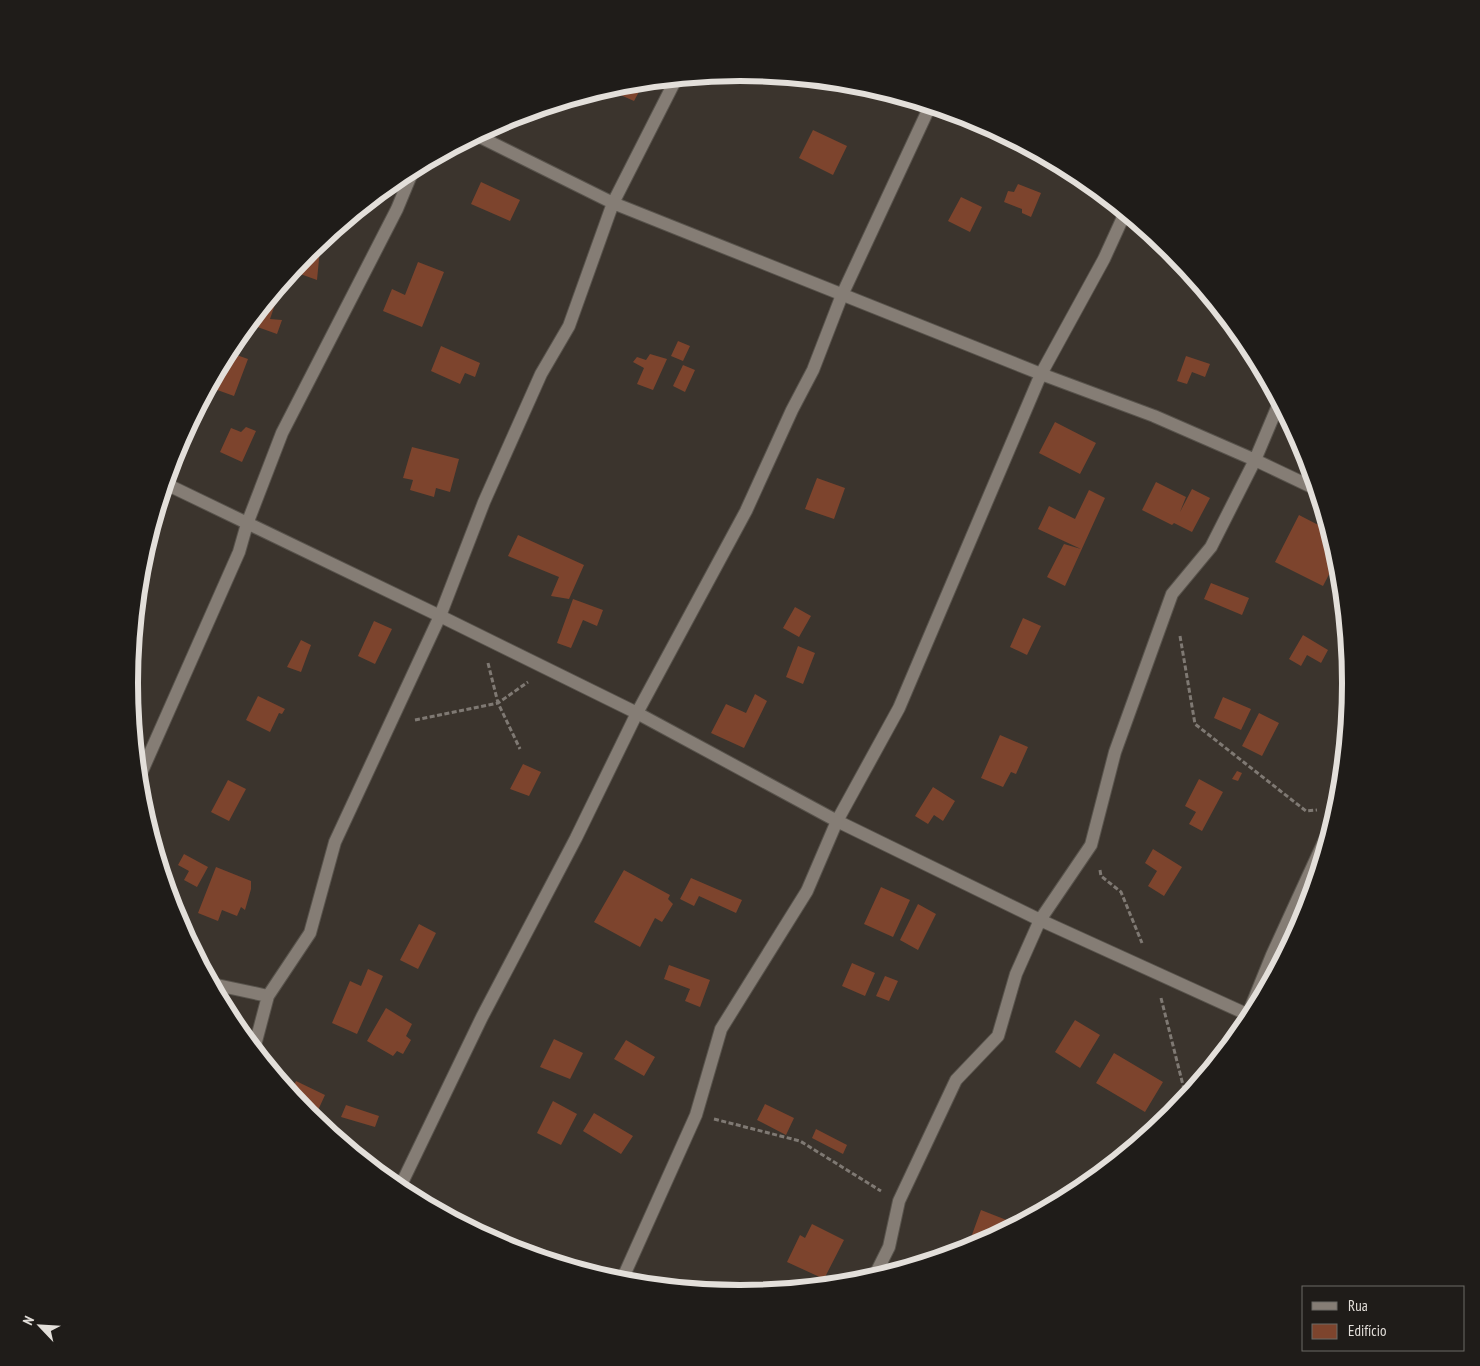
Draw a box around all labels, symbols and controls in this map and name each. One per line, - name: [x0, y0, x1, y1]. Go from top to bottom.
- legend: [1302, 1286, 1465, 1351]
- text: Rua: [1348, 1296, 1368, 1315]
- north arrow: [15, 1301, 65, 1351]
- text: N: [18, 1313, 38, 1328]
- text: Edifício: [1348, 1321, 1386, 1340]

